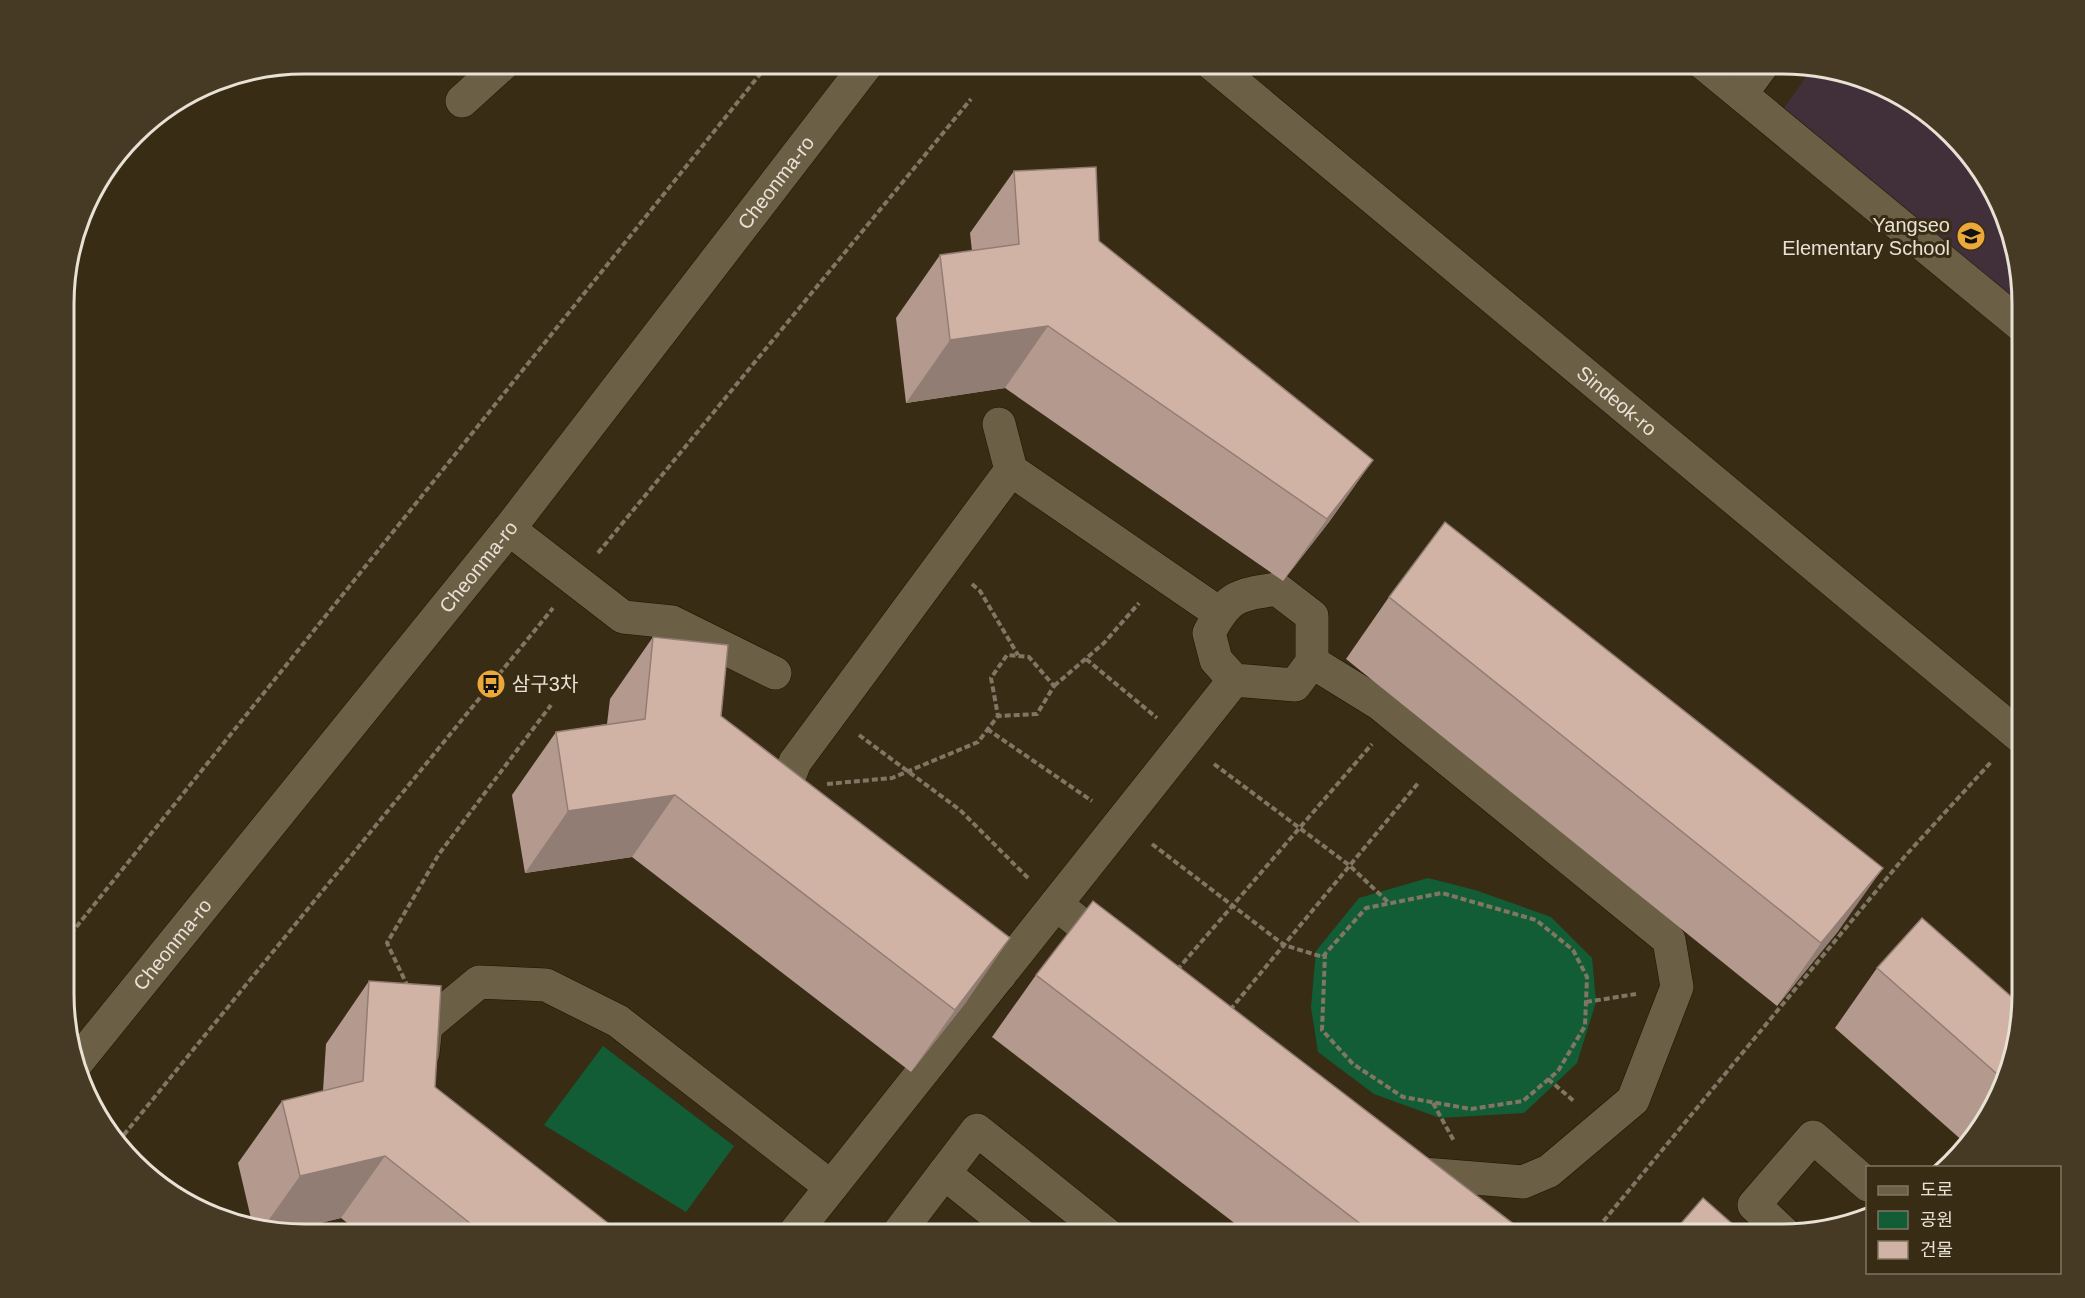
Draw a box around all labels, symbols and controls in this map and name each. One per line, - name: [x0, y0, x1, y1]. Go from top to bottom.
- street label: Cheonma-ro: [733, 132, 819, 233]
- place label: Yangseo Elementary School: [1782, 214, 1950, 259]
- school or university icon: Yangseo Elementary School: [1955, 220, 1987, 252]
- street label: Sindeok-ro: [1573, 361, 1661, 440]
- street label: Cheonma-ro: [435, 517, 522, 617]
- bus stop icon: 삼구3차: [475, 668, 507, 700]
- place label: 삼구3차: [512, 673, 578, 695]
- street label: Cheonma-ro: [129, 894, 216, 995]
- legend: [1866, 1166, 2061, 1274]
- text: 도로: [1920, 1180, 1953, 1200]
- text: 공원: [1920, 1210, 1953, 1230]
- text: 건물: [1920, 1240, 1953, 1260]

